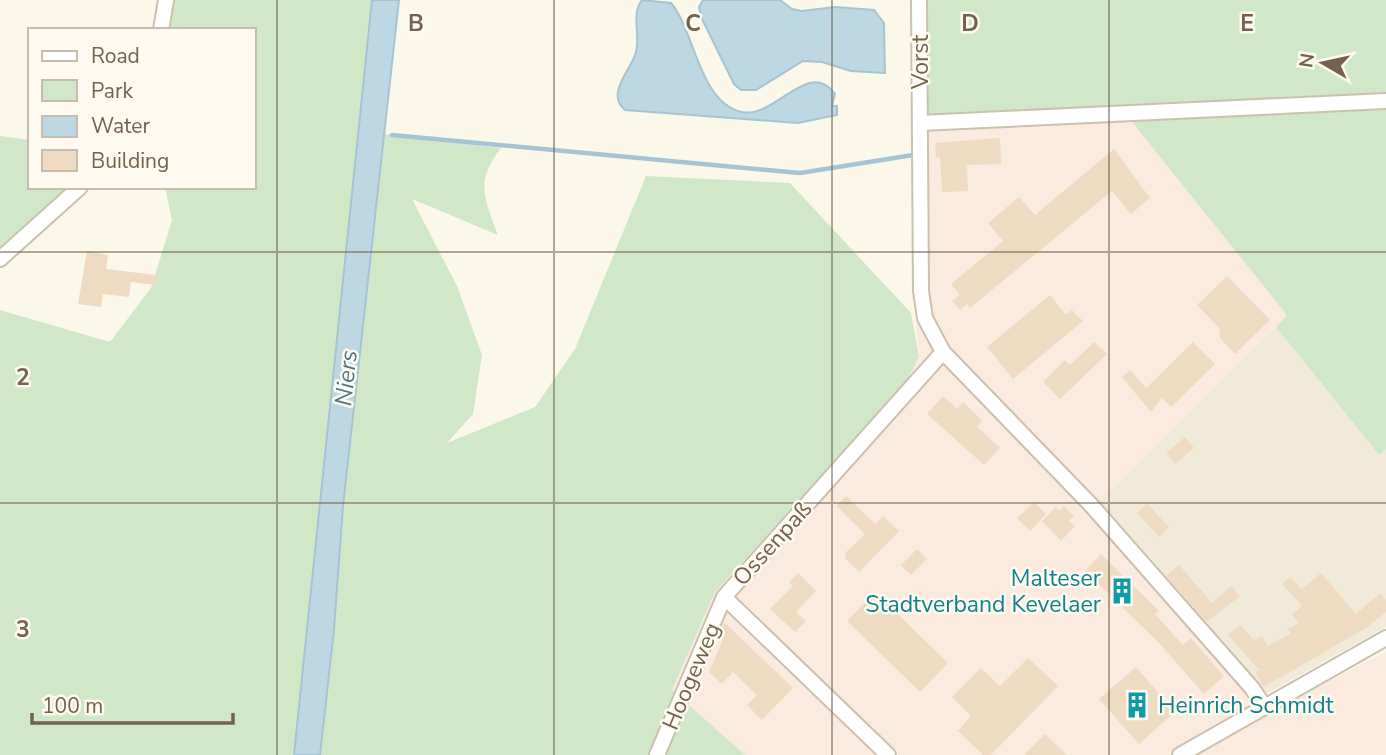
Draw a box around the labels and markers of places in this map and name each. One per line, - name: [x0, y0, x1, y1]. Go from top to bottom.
- place label: Malteser Stadtverband Kevelaer: [865, 563, 1102, 620]
- building icon: Malteser Stadtverband Kevelaer: [1107, 576, 1137, 606]
- building icon: Heinrich Schmidt: [1122, 690, 1152, 720]
- place label: Heinrich Schmidt: [1158, 690, 1335, 721]

